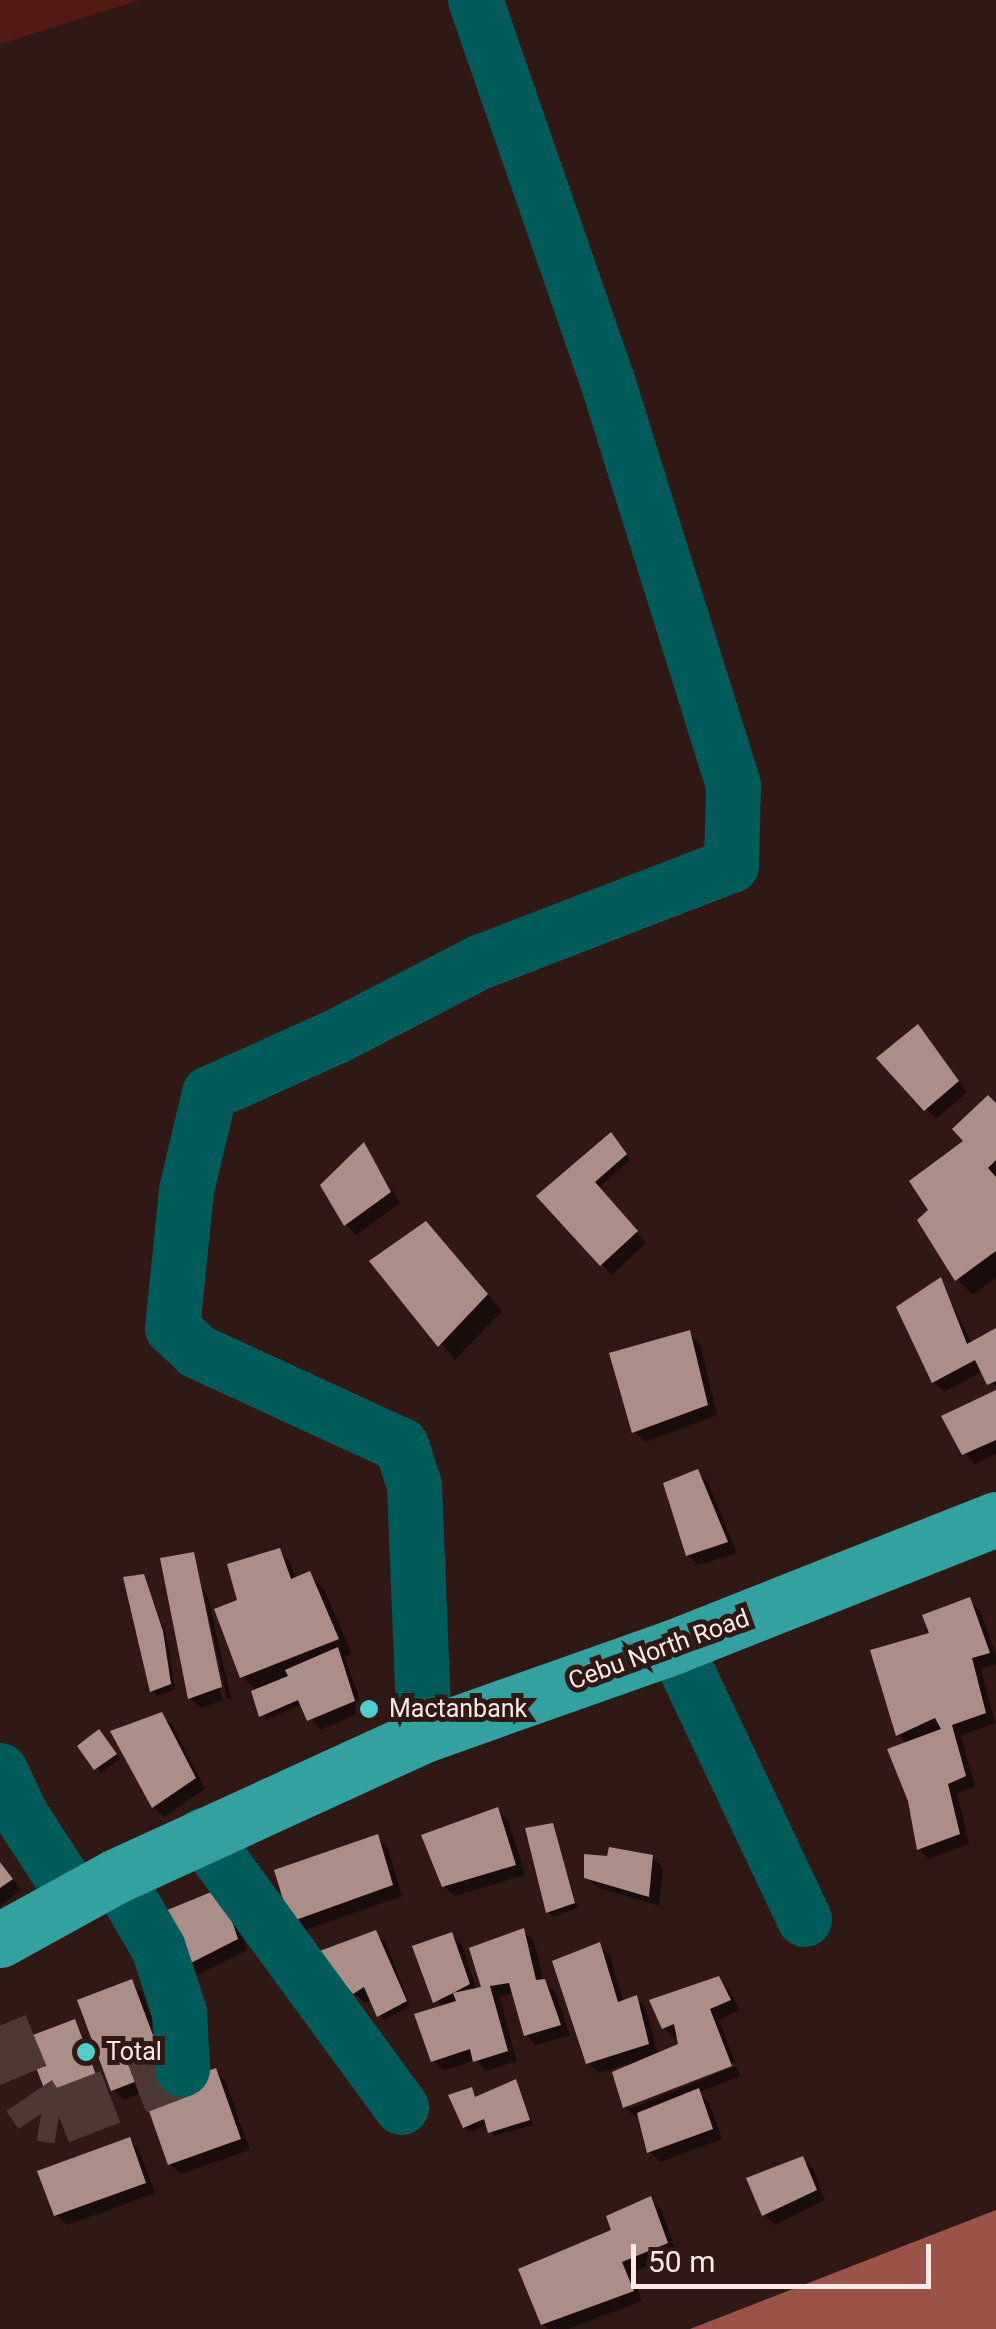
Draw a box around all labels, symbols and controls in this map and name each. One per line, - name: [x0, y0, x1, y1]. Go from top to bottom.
- street label: Cebu North Road: [564, 1603, 754, 1697]
- place label: Mactanbank: [389, 1694, 527, 1724]
- marker: Mactanbank: [358, 1698, 380, 1720]
- place label: Total: [106, 2037, 162, 2067]
- marker: Total: [75, 2041, 97, 2063]
- scale bar: [636, 2224, 936, 2286]
- text: 50 m: [648, 2244, 715, 2279]

